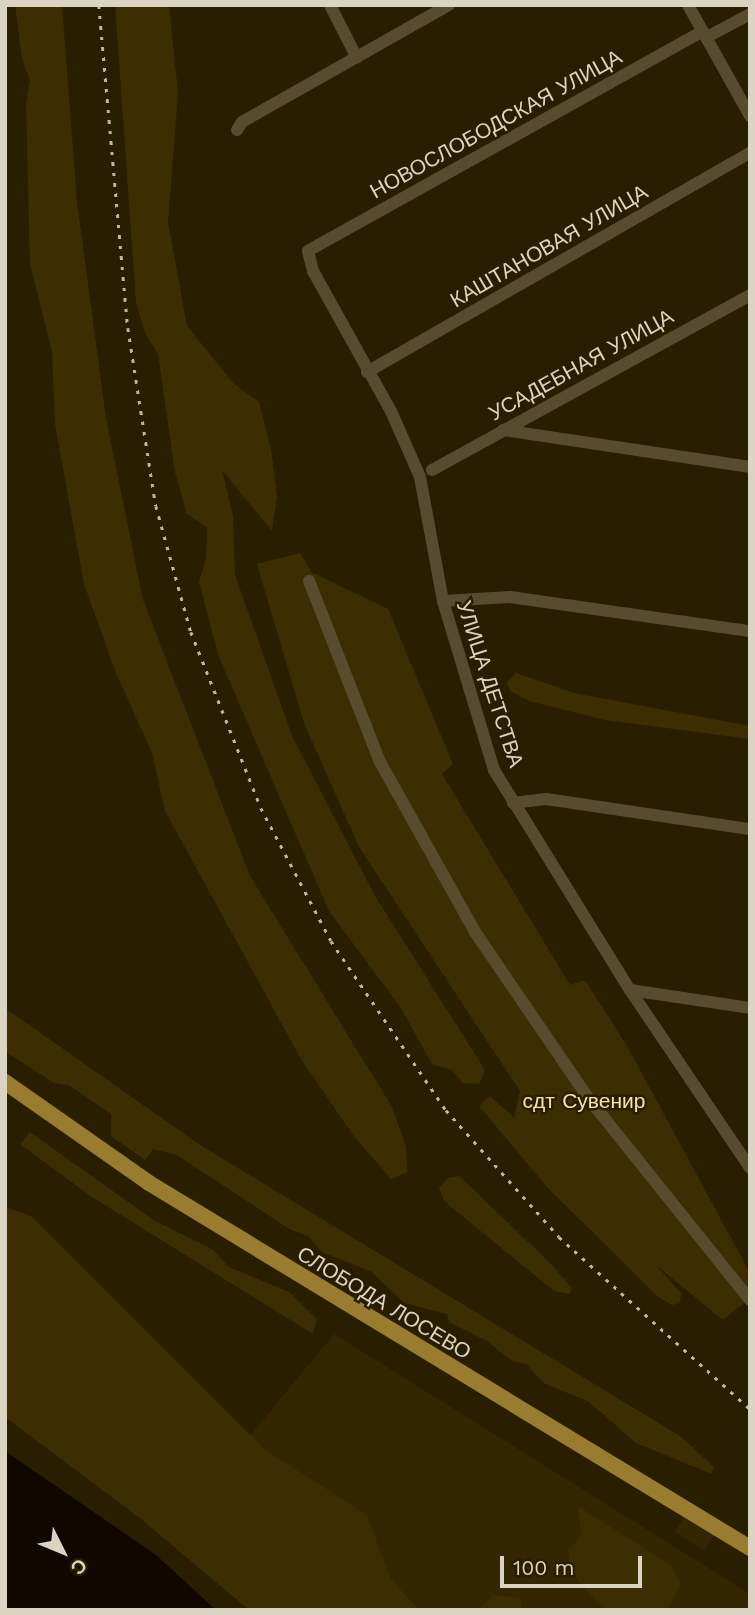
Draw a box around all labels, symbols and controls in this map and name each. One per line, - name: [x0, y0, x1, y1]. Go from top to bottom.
- street label: НОВОСЛОБОДСКАЯ УЛИЦА: [366, 44, 626, 204]
- street label: КАШТАНОВАЯ УЛИЦА: [446, 179, 652, 313]
- street label: УСАДЕБНАЯ УЛИЦА: [484, 304, 678, 426]
- street label: УЛИЦА ДЕТСТВА: [451, 597, 529, 771]
- park label: сдт Сувенир: [523, 1088, 645, 1114]
- street label: СЛОБОДА ЛОСЕВО: [293, 1241, 475, 1365]
- north arrow: [28, 1517, 98, 1587]
- scale bar: [503, 1542, 645, 1586]
- text: С: [66, 1554, 92, 1580]
- text: 100 m: [513, 1555, 575, 1580]

